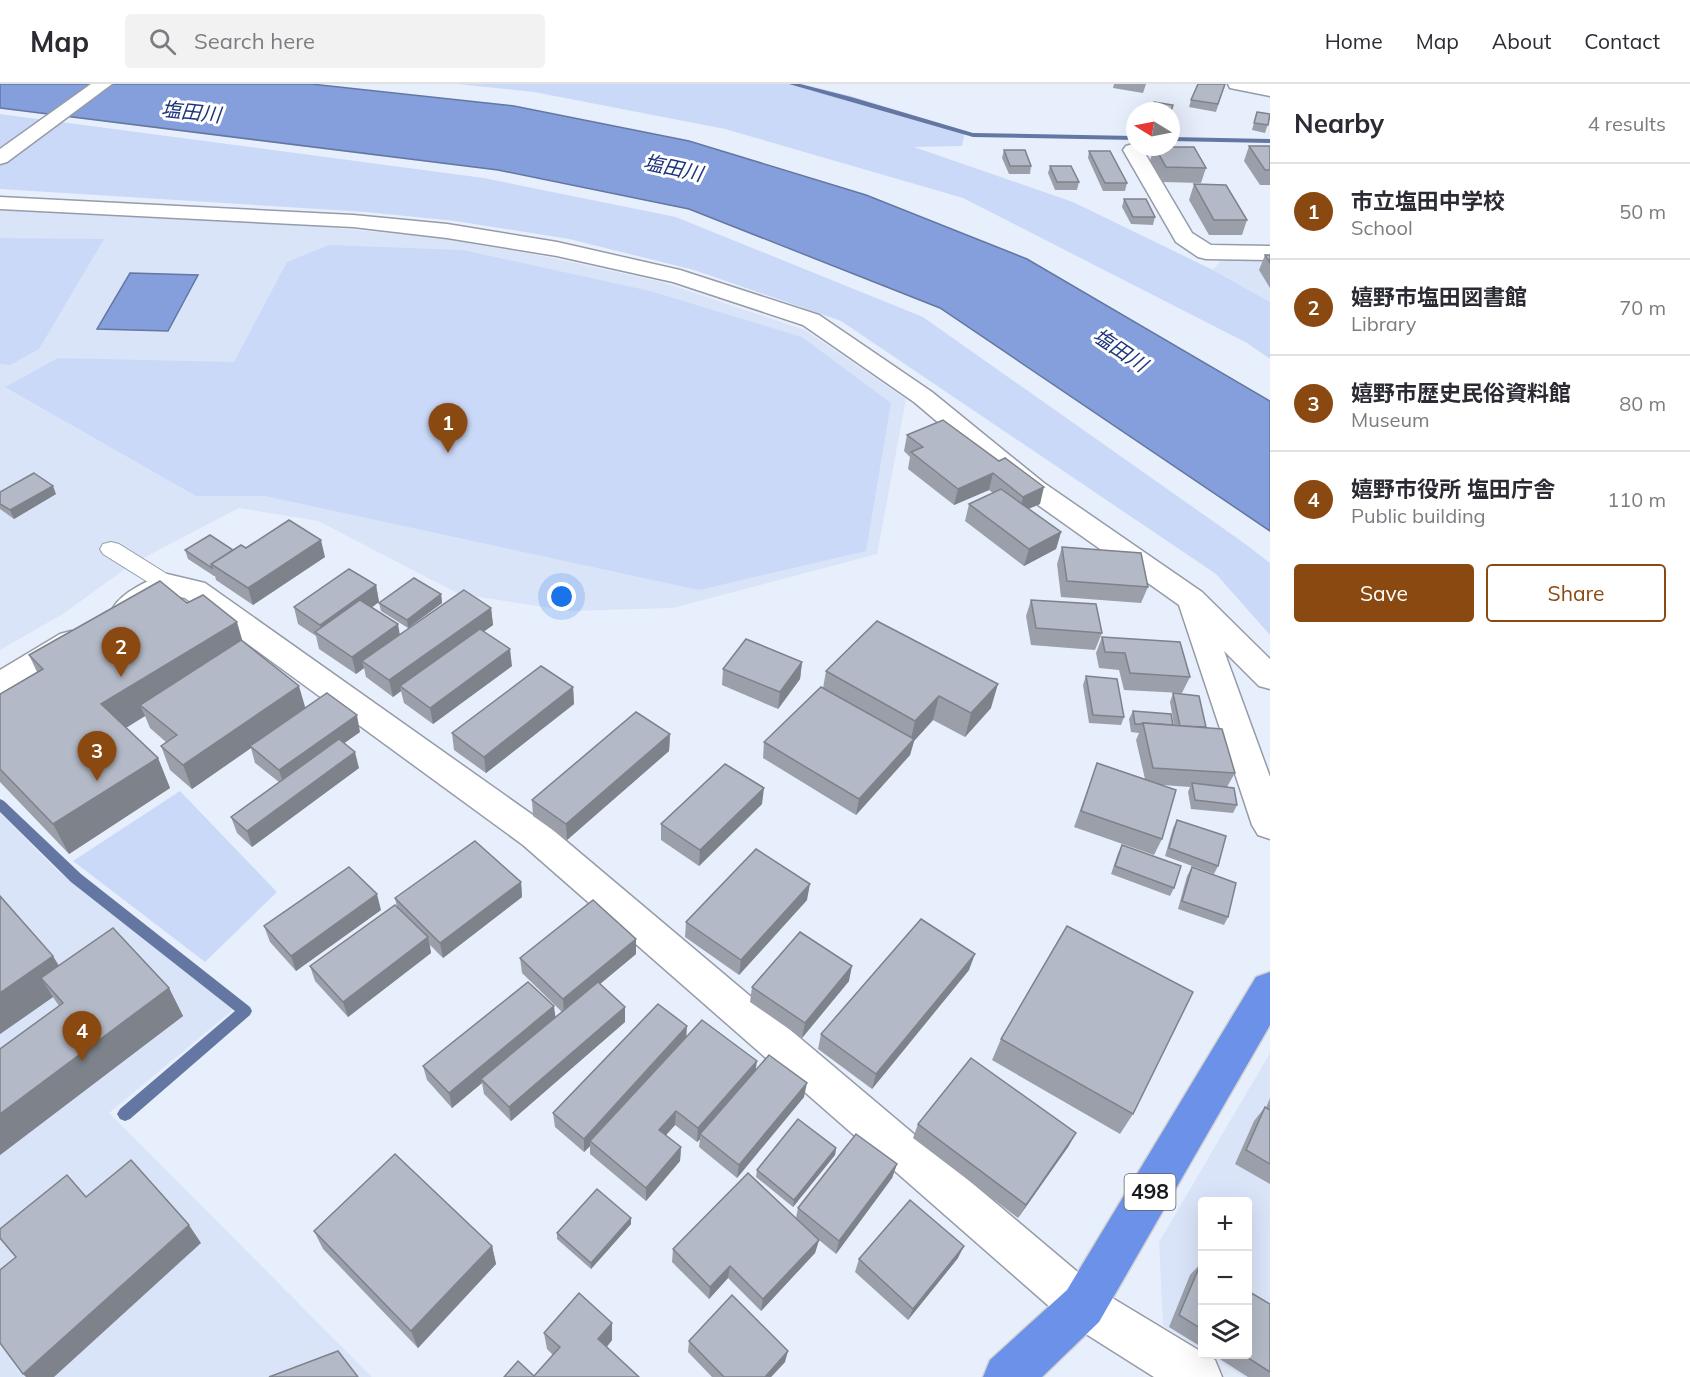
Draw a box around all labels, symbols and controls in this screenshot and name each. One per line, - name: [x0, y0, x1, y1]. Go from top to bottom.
- search box: [125, 14, 545, 68]
- text: Map: [30, 24, 89, 59]
- icon: search: [146, 25, 179, 58]
- text: Search here: [194, 27, 315, 55]
- text: Home: [1325, 28, 1383, 54]
- text: Map: [1416, 28, 1459, 54]
- text: About: [1492, 28, 1551, 54]
- text: Contact: [1584, 28, 1660, 54]
- water label: 塩田川: [160, 96, 224, 127]
- north arrow: [1126, 102, 1180, 156]
- text: Nearby: [1294, 107, 1384, 140]
- text: 4 results: [1588, 111, 1666, 136]
- water label: 塩田川: [641, 149, 707, 186]
- text: 市立塩田中学校: [1351, 187, 1505, 215]
- text: 1: [1308, 199, 1320, 224]
- text: 50 m: [1619, 199, 1666, 224]
- text: School: [1351, 215, 1413, 240]
- text: 嬉野市塩田図書館: [1351, 283, 1527, 311]
- text: 2: [1308, 295, 1320, 320]
- text: 70 m: [1619, 295, 1666, 320]
- text: Library: [1351, 311, 1416, 336]
- water label: 塩田川: [1088, 322, 1154, 378]
- text: 嬉野市歴史民俗資料館: [1351, 379, 1571, 407]
- text: 3: [1308, 391, 1320, 416]
- text: 80 m: [1619, 391, 1666, 416]
- pin: 1: [428, 404, 468, 453]
- text: Museum: [1351, 407, 1430, 432]
- text: 嬉野市役所 塩田庁舎: [1351, 475, 1555, 503]
- text: 4: [1308, 487, 1320, 512]
- text: 110 m: [1607, 487, 1666, 512]
- text: Public building: [1351, 503, 1486, 528]
- button: Save: [1294, 564, 1474, 622]
- button: Share: [1486, 564, 1666, 622]
- your location: [547, 582, 576, 611]
- pin: 2: [102, 628, 140, 677]
- pin: 3: [78, 732, 116, 781]
- pin: 4: [62, 1012, 101, 1061]
- road number: 498: [1124, 1174, 1176, 1210]
- map controls: [1198, 1197, 1252, 1359]
- button: +: [1198, 1197, 1252, 1251]
- button: −: [1198, 1251, 1252, 1305]
- button: layers: [1198, 1305, 1252, 1359]

